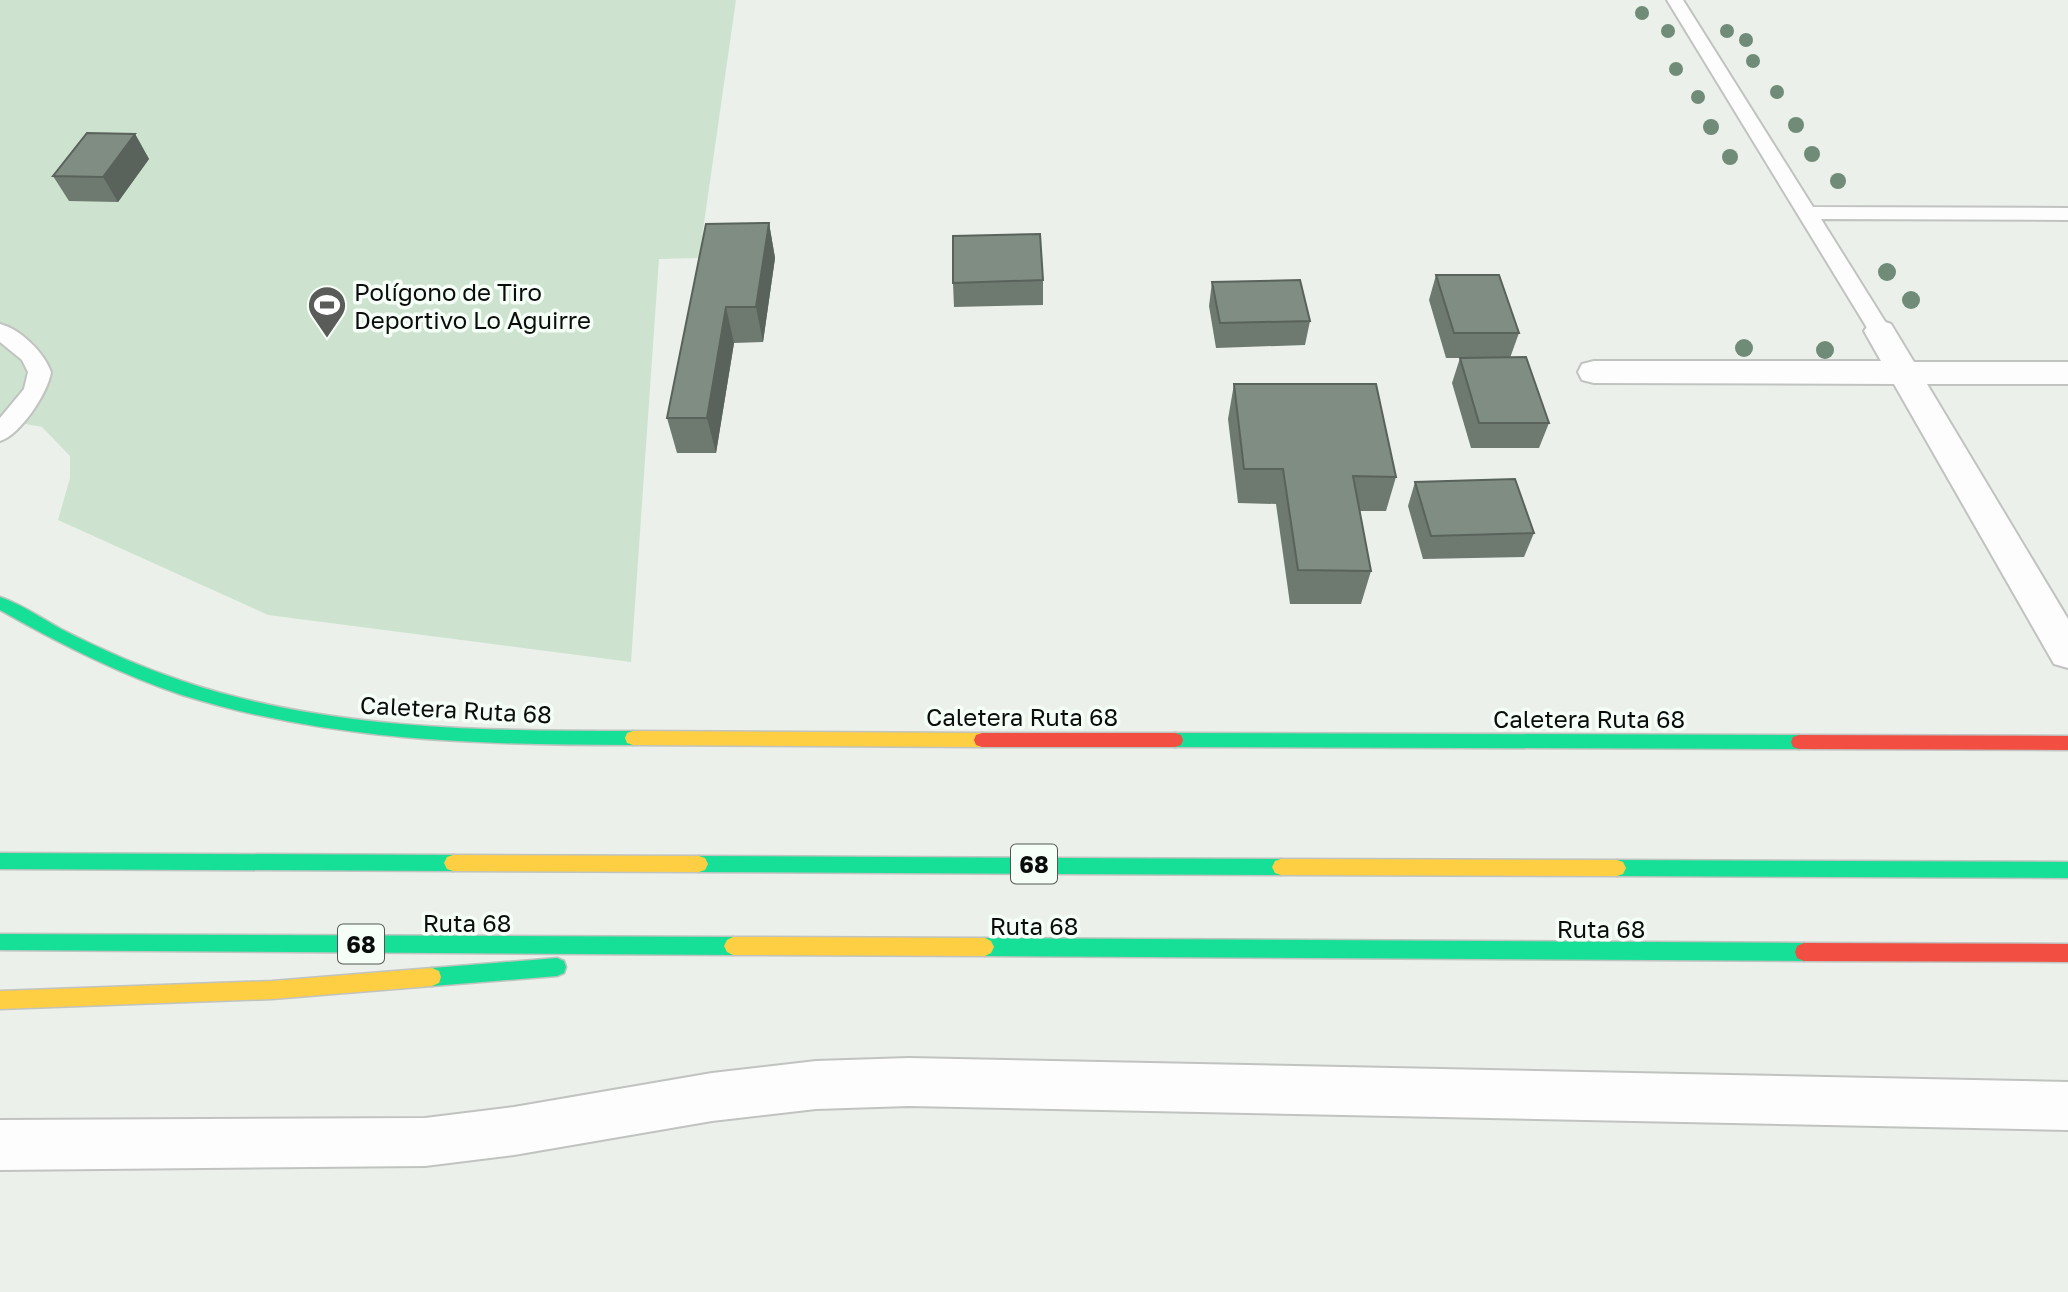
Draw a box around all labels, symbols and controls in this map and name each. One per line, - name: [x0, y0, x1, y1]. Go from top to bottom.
- place label: Polígono de Tiro Deportivo Lo Aguirre: [354, 277, 591, 334]
- sports icon: Polígono de Tiro Deportivo Lo Aguirre: [306, 284, 348, 339]
- street label: Caletera Ruta 68: [359, 689, 553, 729]
- street label: Caletera Ruta 68: [926, 702, 1118, 731]
- street label: Caletera Ruta 68: [1493, 704, 1685, 733]
- road number: 68: [1011, 844, 1057, 884]
- street label: Ruta 68: [423, 908, 511, 937]
- street label: Ruta 68: [990, 911, 1078, 940]
- street label: Ruta 68: [1557, 914, 1645, 943]
- road number: 68: [338, 925, 384, 964]

